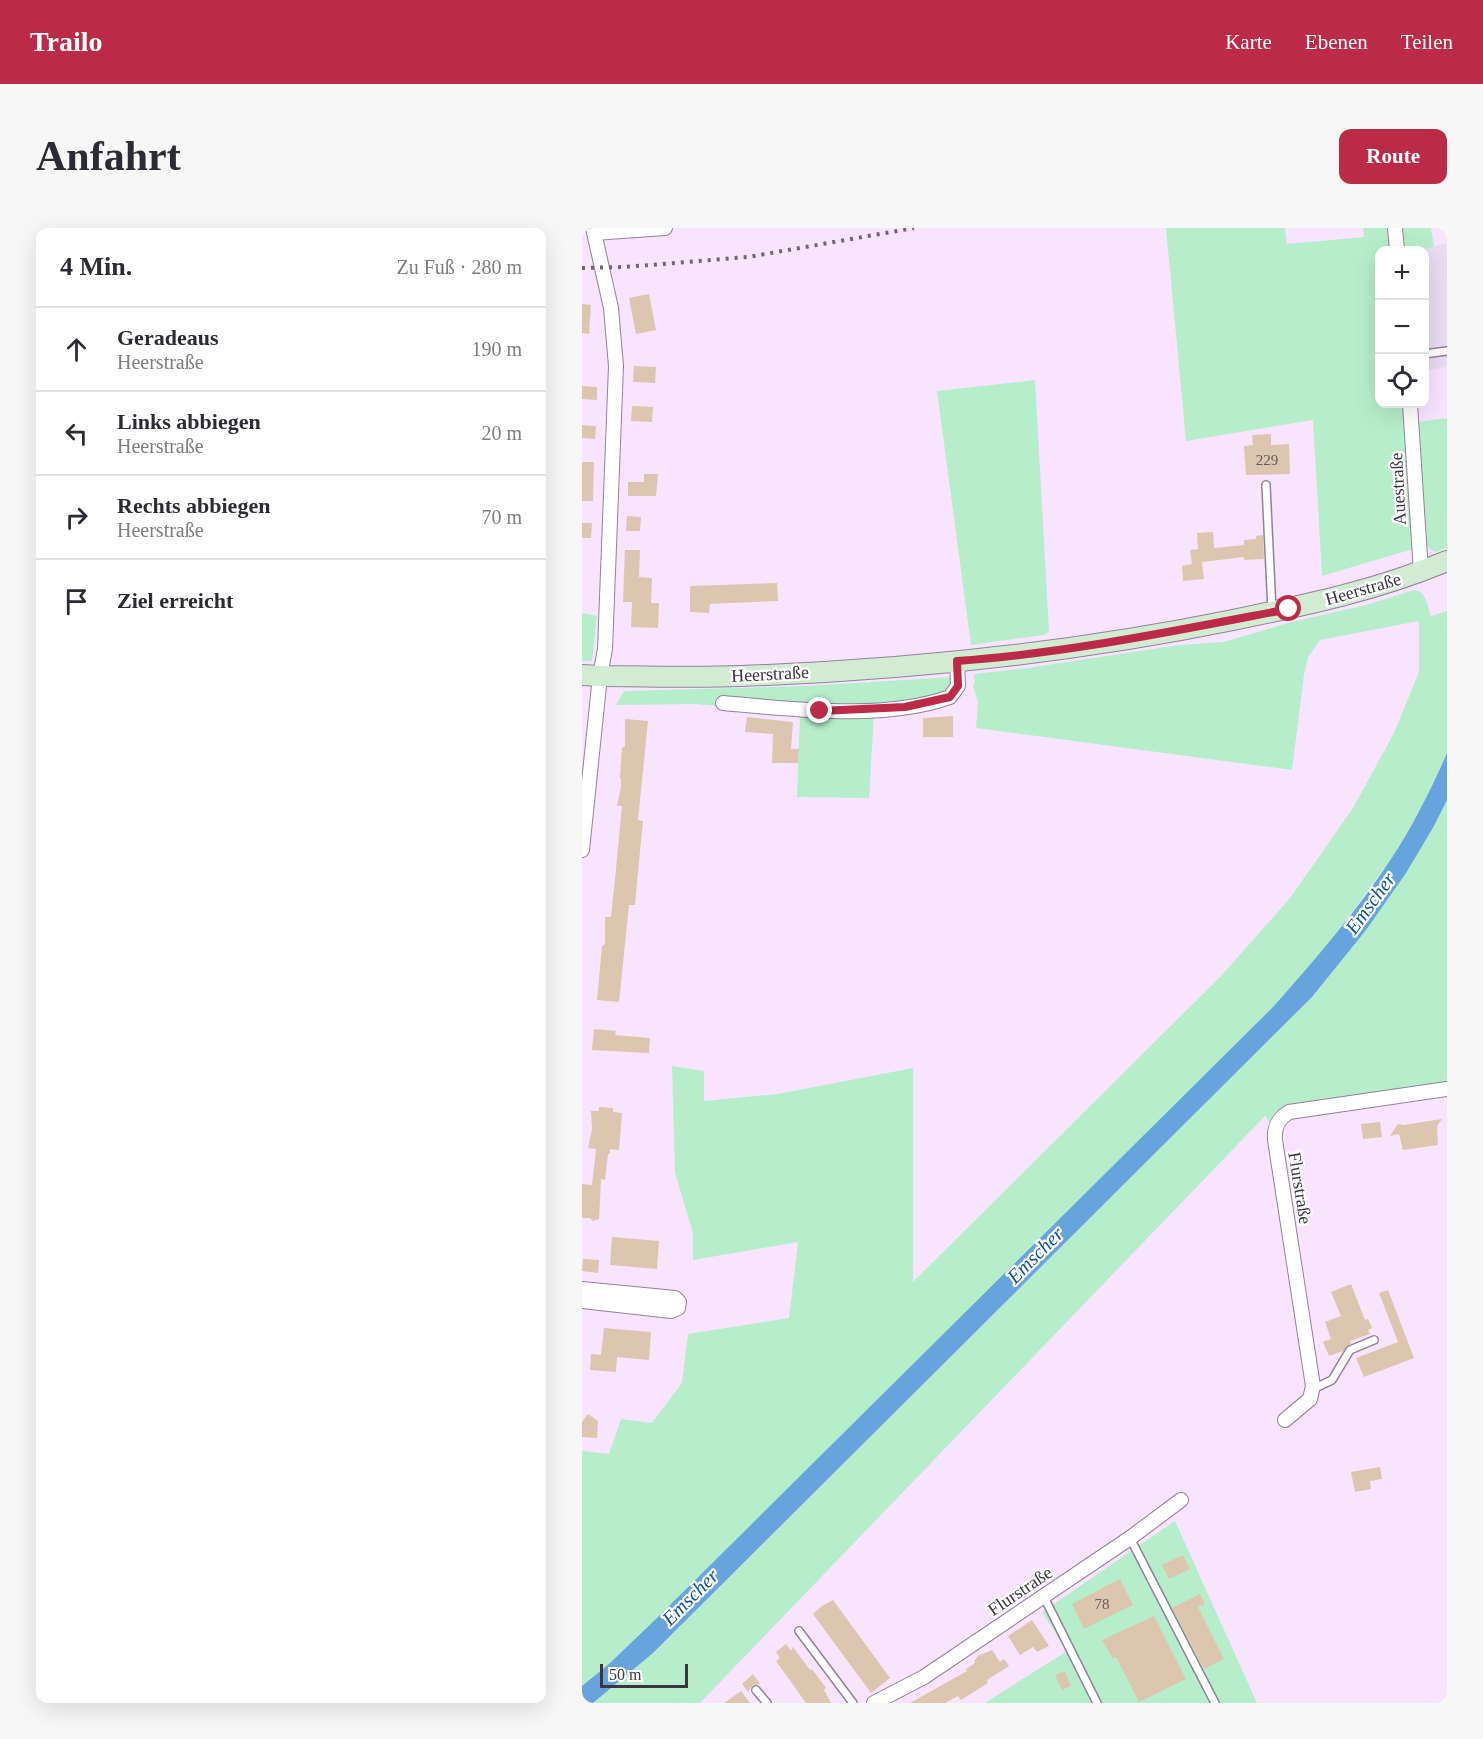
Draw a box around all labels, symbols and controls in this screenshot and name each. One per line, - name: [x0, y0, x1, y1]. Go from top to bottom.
- text: Trailo: [30, 26, 103, 57]
- text: Karte: [1225, 30, 1272, 54]
- text: Ebenen: [1305, 30, 1368, 54]
- text: Teilen: [1401, 30, 1453, 54]
- button: Route: [1339, 129, 1447, 184]
- text: Anfahrt: [36, 133, 181, 179]
- map controls: [1375, 246, 1429, 408]
- button: +: [1375, 246, 1429, 300]
- text: 4 Min.: [60, 252, 132, 281]
- text: Zu Fuß · 280 m: [396, 256, 522, 278]
- button: −: [1375, 300, 1429, 354]
- text: Geradeaus: [117, 325, 218, 350]
- icon: ahead: [60, 333, 93, 366]
- text: 190 m: [471, 338, 522, 360]
- text: Heerstraße: [117, 351, 204, 373]
- button: locate: [1375, 354, 1429, 408]
- text: Links abbiegen: [117, 409, 261, 434]
- icon: left: [60, 417, 93, 450]
- text: 20 m: [481, 422, 522, 444]
- text: Heerstraße: [117, 435, 204, 457]
- house number: 229: [1256, 452, 1278, 468]
- street label: Auestraße: [1386, 452, 1410, 526]
- text: Rechts abbiegen: [117, 493, 270, 518]
- icon: right: [60, 501, 93, 534]
- text: 70 m: [481, 506, 522, 528]
- text: Heerstraße: [117, 519, 204, 541]
- street label: Heerstraße: [1323, 569, 1403, 609]
- icon: arrive: [60, 585, 93, 618]
- text: Ziel erreicht: [117, 588, 233, 613]
- route start: [1275, 595, 1301, 621]
- street label: Heerstraße: [731, 662, 809, 686]
- route end: [806, 697, 832, 723]
- water label: Emscher: [1340, 868, 1400, 939]
- street label: Flurstraße: [1284, 1150, 1316, 1226]
- water label: Emscher: [1002, 1222, 1068, 1288]
- street label: Flurstraße: [984, 1562, 1056, 1620]
- water label: Emscher: [657, 1564, 723, 1630]
- house number: 78: [1095, 1596, 1110, 1612]
- scale bar: [600, 1661, 688, 1688]
- text: 50 m: [609, 1666, 641, 1683]

